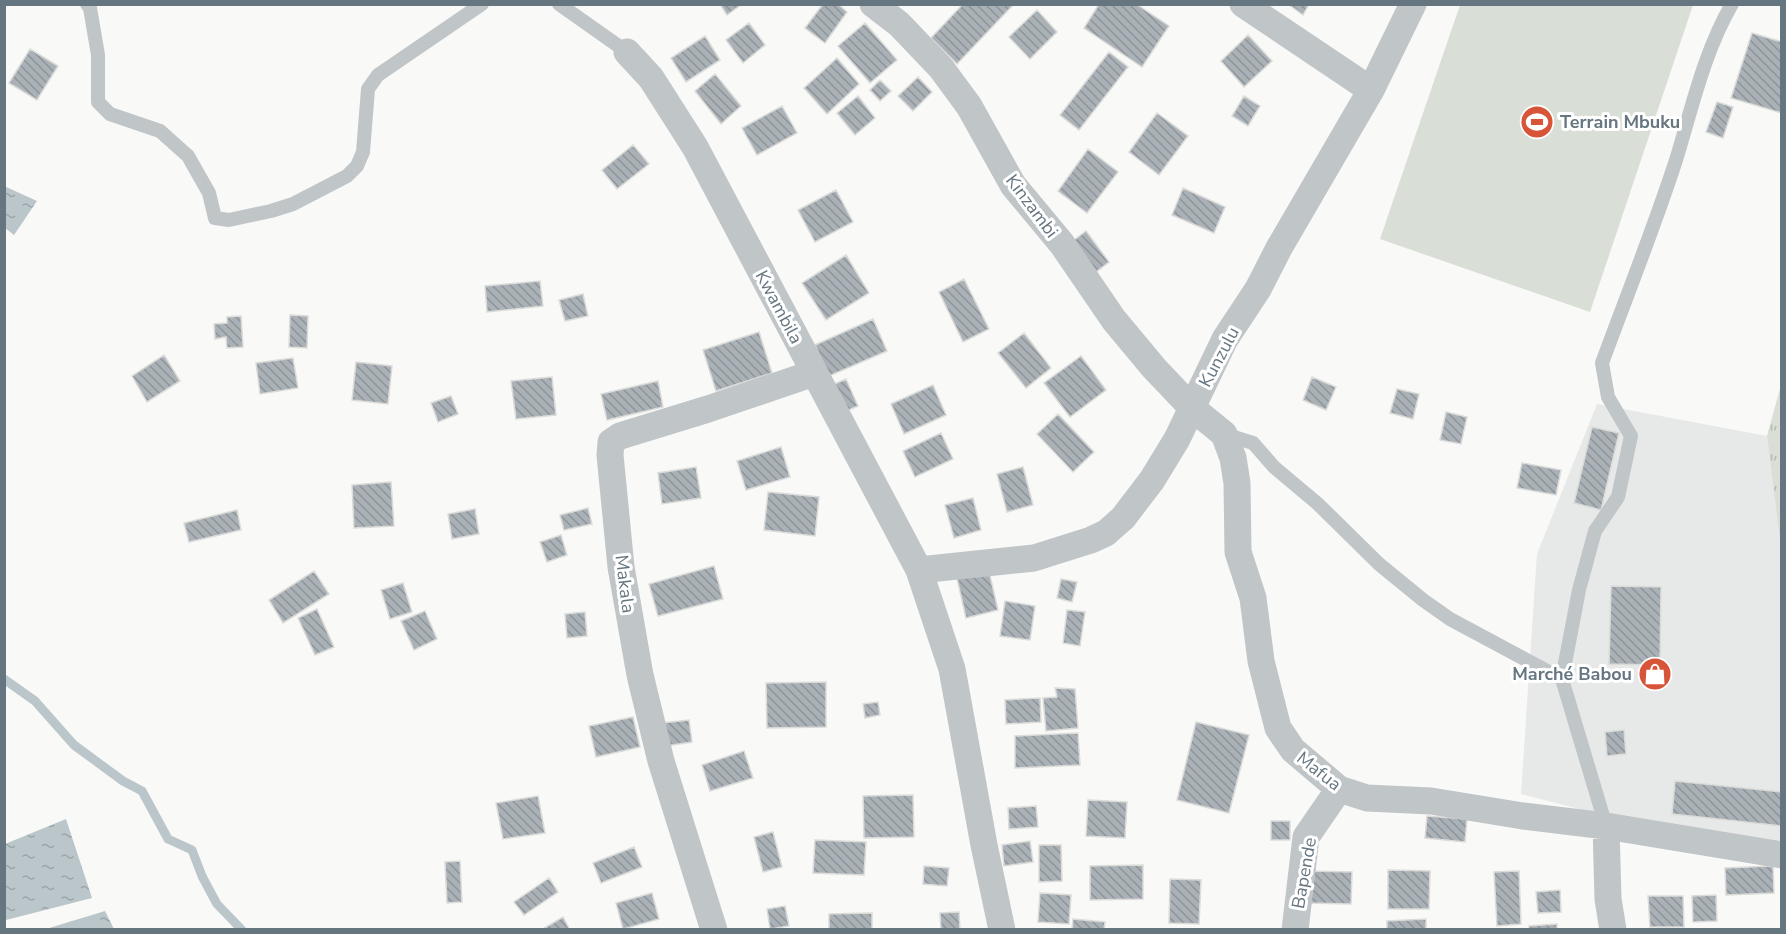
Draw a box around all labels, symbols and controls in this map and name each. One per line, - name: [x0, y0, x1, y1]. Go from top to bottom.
- sports icon: Terrain Mbuku: [1519, 104, 1555, 140]
- place label: Terrain Mbuku: [1560, 110, 1680, 134]
- street label: Kinzambi: [1000, 169, 1064, 243]
- street label: Kwambila: [750, 266, 808, 348]
- street label: Kunzulu: [1193, 323, 1245, 391]
- street label: Makala: [610, 554, 640, 614]
- shop icon: Marché Babou: [1637, 656, 1673, 692]
- place label: Marché Babou: [1512, 662, 1632, 686]
- street label: Mafua: [1292, 746, 1346, 796]
- street label: Bapende: [1286, 835, 1322, 911]

